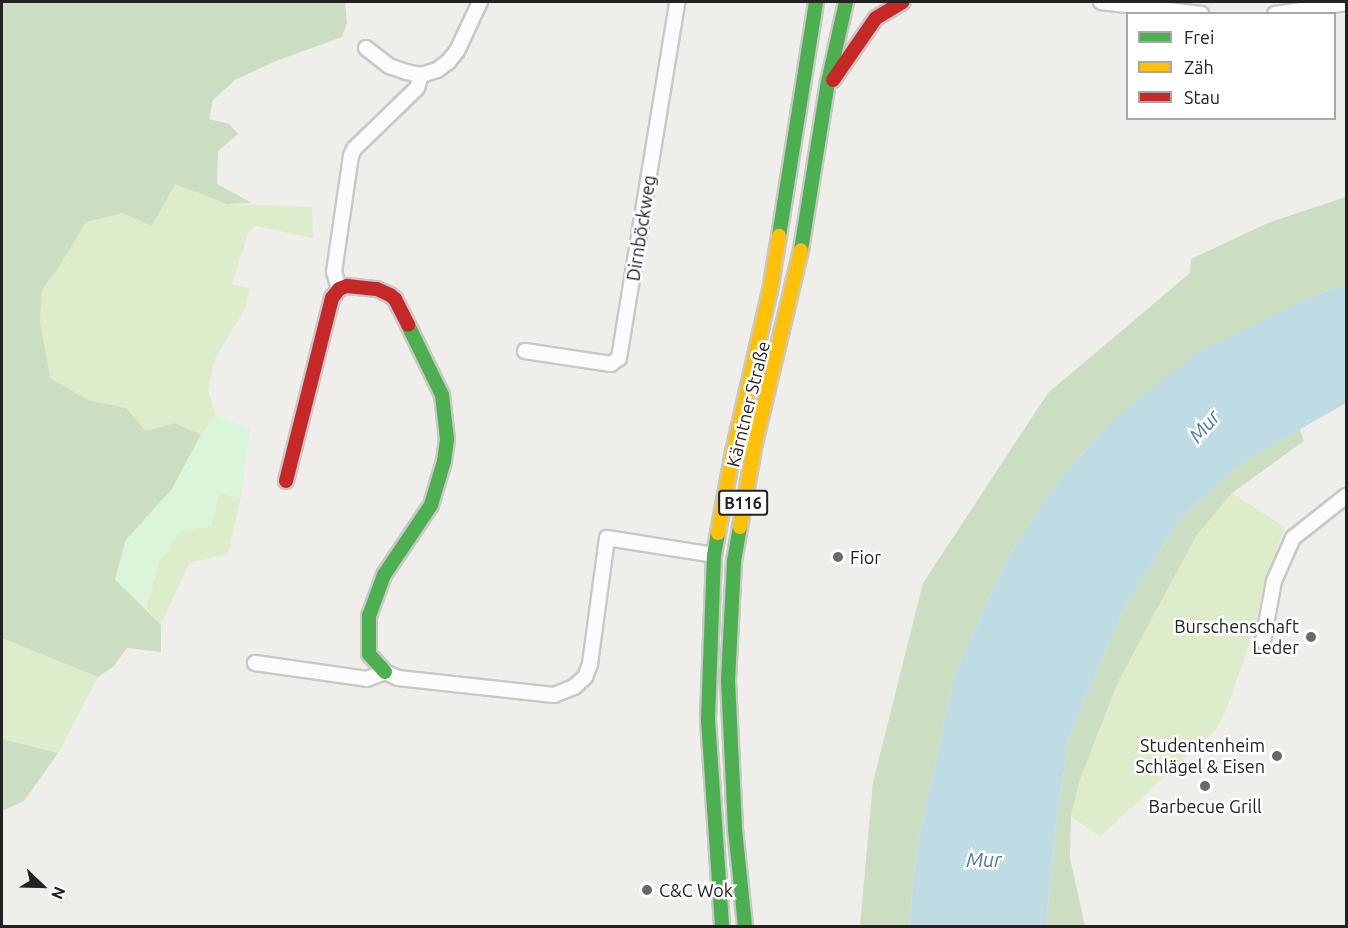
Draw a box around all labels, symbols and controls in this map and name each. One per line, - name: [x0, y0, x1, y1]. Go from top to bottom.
- legend: [1126, 12, 1336, 120]
- text: Frei: [1184, 27, 1214, 47]
- text: Zäh: [1184, 57, 1214, 77]
- text: Stau: [1184, 87, 1220, 107]
- street label: Dirnböckweg: [622, 173, 660, 283]
- street label: Kärntner Straße: [722, 339, 774, 469]
- water label: Mur: [1183, 405, 1225, 447]
- road number: B116: [718, 490, 768, 516]
- place label: Fior: [850, 546, 881, 568]
- marker: Fior: [831, 550, 845, 564]
- place label: Burschenschaft Leder: [1174, 616, 1299, 658]
- marker: Burschenschaft Leder: [1304, 630, 1318, 644]
- place label: Studentenheim Schlägel & Eisen: [1135, 735, 1265, 777]
- marker: Studentenheim Schlägel & Eisen: [1270, 749, 1284, 763]
- marker: Barbecue Grill: [1198, 779, 1212, 793]
- place label: Barbecue Grill: [1148, 795, 1262, 817]
- water label: Mur: [966, 847, 1002, 871]
- north arrow: [12, 856, 72, 916]
- place label: C&C Wok: [659, 879, 733, 901]
- marker: C&C Wok: [640, 883, 654, 897]
- text: N: [48, 884, 69, 902]

